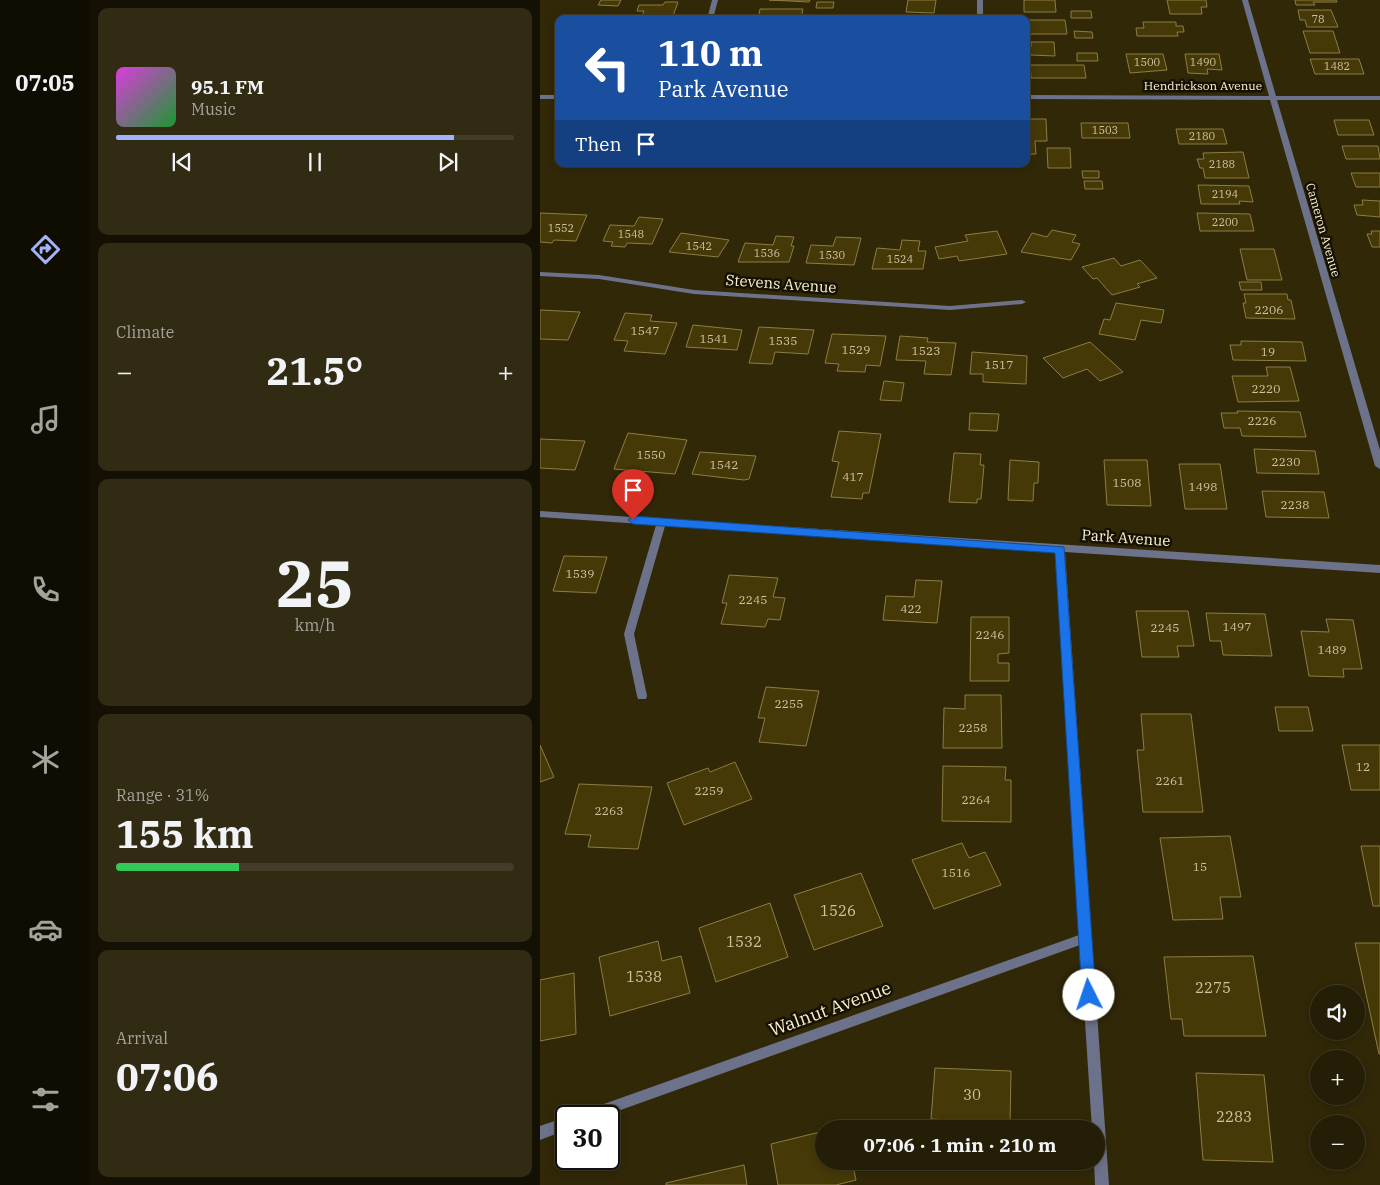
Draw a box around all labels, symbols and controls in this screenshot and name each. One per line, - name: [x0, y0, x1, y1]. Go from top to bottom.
- house number: 78: [1311, 12, 1325, 26]
- text: 110 m: [658, 30, 763, 76]
- icon: left: [575, 35, 640, 100]
- house number: 1500: [1134, 55, 1161, 69]
- house number: 1490: [1190, 55, 1217, 69]
- house number: 1482: [1324, 59, 1350, 73]
- text: 07:05: [15, 68, 75, 97]
- text: Park Avenue: [658, 74, 788, 103]
- text: 95.1 FM: [191, 75, 264, 99]
- street label: Hendrickson Avenue: [1144, 78, 1262, 93]
- text: Music: [191, 99, 236, 119]
- house number: 1503: [1092, 123, 1118, 137]
- house number: 2180: [1189, 129, 1216, 143]
- icon: arrive: [632, 130, 660, 158]
- text: Then: [575, 132, 622, 156]
- icon: previous: [168, 148, 196, 176]
- icon: pause: [301, 148, 329, 176]
- icon: next: [434, 148, 462, 176]
- house number: 2188: [1209, 157, 1235, 171]
- street label: Cameron Avenue: [1303, 181, 1344, 278]
- house number: 2194: [1212, 187, 1239, 201]
- house number: 2200: [1212, 215, 1239, 229]
- house number: 1552: [548, 221, 574, 235]
- house number: 1548: [618, 227, 644, 241]
- icon: directions: [28, 232, 63, 267]
- house number: 1542: [686, 239, 712, 253]
- house number: 1536: [754, 246, 780, 260]
- house number: 1530: [819, 248, 846, 262]
- house number: 1524: [887, 252, 914, 266]
- street label: Stevens Avenue: [725, 270, 837, 297]
- house number: 2206: [1255, 302, 1283, 317]
- text: Climate: [116, 322, 174, 342]
- house number: 1547: [631, 323, 659, 338]
- house number: 1541: [700, 331, 728, 346]
- house number: 1535: [769, 333, 797, 348]
- house number: 1529: [842, 342, 870, 357]
- house number: 1523: [912, 343, 940, 358]
- house number: 19: [1261, 344, 1275, 359]
- text: 21.5°: [267, 346, 363, 395]
- text: −: [116, 353, 133, 390]
- text: +: [497, 353, 514, 390]
- house number: 1517: [985, 357, 1013, 372]
- house number: 2220: [1252, 381, 1280, 396]
- icon: music: [28, 402, 63, 437]
- house number: 2226: [1248, 413, 1276, 428]
- house number: 1550: [637, 447, 665, 462]
- house number: 2230: [1272, 454, 1300, 469]
- house number: 1542: [710, 457, 738, 472]
- pin: [612, 469, 654, 520]
- house number: 417: [842, 469, 864, 484]
- house number: 1508: [1113, 475, 1141, 490]
- icon: arrive: [619, 476, 647, 504]
- house number: 1498: [1189, 479, 1217, 494]
- house number: 2238: [1281, 497, 1309, 512]
- street label: Park Avenue: [1081, 525, 1171, 550]
- text: 25: [276, 540, 354, 625]
- house number: 1539: [566, 566, 594, 581]
- icon: phone: [28, 572, 63, 607]
- house number: 2245: [739, 592, 767, 607]
- house number: 422: [900, 601, 922, 616]
- text: km/h: [295, 615, 335, 635]
- house number: 1497: [1223, 619, 1251, 634]
- house number: 2245: [1151, 620, 1179, 635]
- house number: 2246: [976, 627, 1004, 642]
- house number: 1489: [1318, 642, 1346, 657]
- house number: 2255: [775, 696, 803, 711]
- house number: 2258: [959, 720, 987, 735]
- icon: climate: [28, 742, 63, 777]
- house number: 12: [1356, 759, 1370, 774]
- house number: 2261: [1156, 773, 1184, 788]
- house number: 2259: [695, 783, 723, 798]
- text: Range · 31%: [116, 785, 209, 805]
- house number: 2264: [962, 792, 990, 807]
- house number: 2263: [595, 803, 623, 818]
- text: 155 km: [116, 809, 254, 858]
- house number: 15: [1193, 859, 1207, 874]
- house number: 1516: [942, 865, 970, 880]
- house number: 1526: [820, 901, 856, 920]
- icon: car: [28, 912, 63, 947]
- house number: 1532: [726, 932, 762, 951]
- house number: 1538: [626, 967, 662, 986]
- position arrow: [1062, 968, 1114, 1020]
- street label: Walnut Avenue: [766, 976, 894, 1041]
- house number: 2275: [1195, 978, 1231, 997]
- map controls: [1310, 985, 1365, 1170]
- button: sound: [1310, 985, 1365, 1040]
- text: Arrival: [116, 1028, 168, 1048]
- button: +: [1310, 1050, 1365, 1105]
- text: 07:06: [116, 1052, 219, 1101]
- icon: filters: [28, 1082, 63, 1117]
- house number: 30: [963, 1085, 981, 1104]
- speed limit sign: 30: [555, 1105, 620, 1170]
- house number: 2283: [1216, 1107, 1252, 1126]
- button: −: [1310, 1115, 1365, 1170]
- text: 07:06 · 1 min · 210 m: [864, 1133, 1056, 1157]

